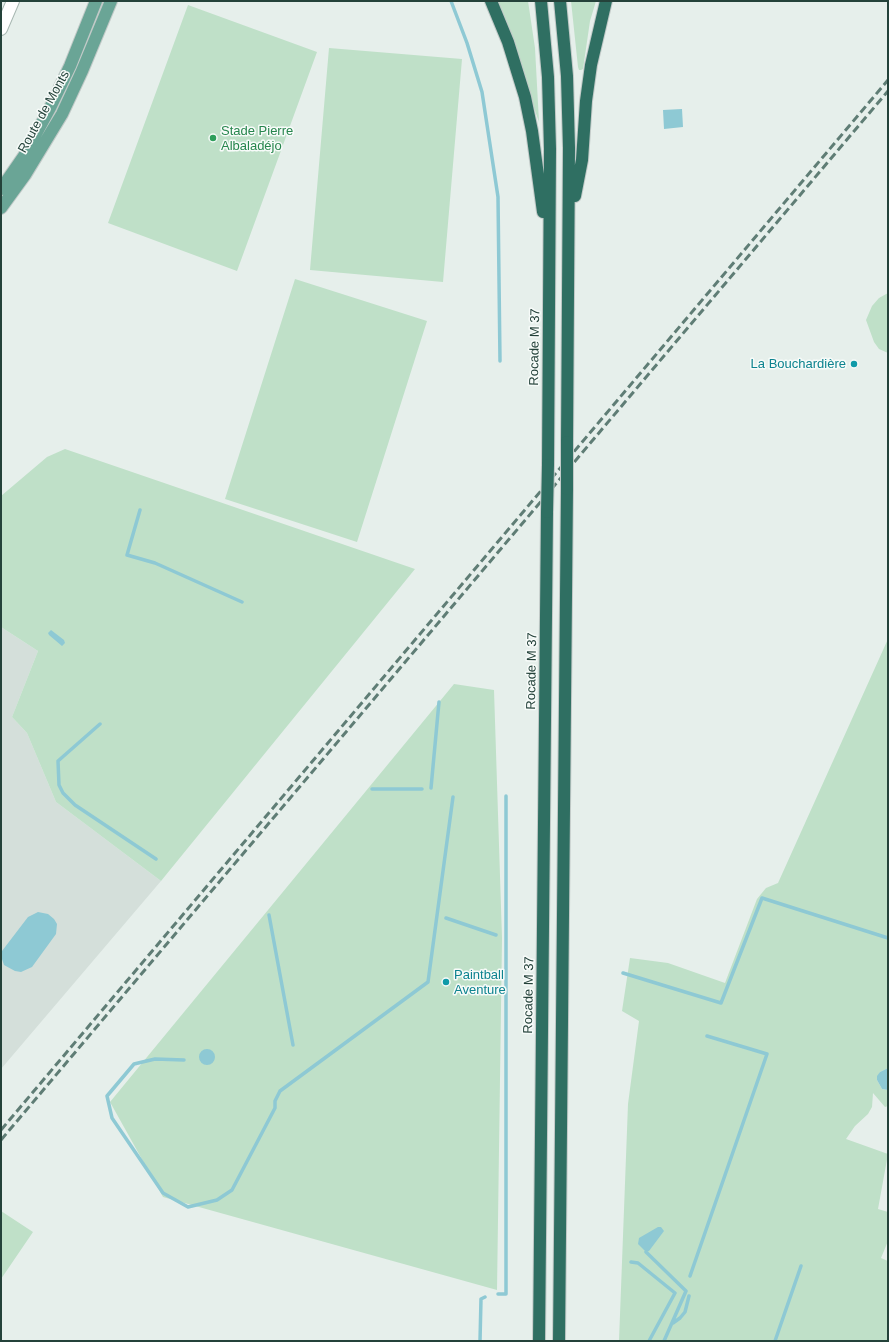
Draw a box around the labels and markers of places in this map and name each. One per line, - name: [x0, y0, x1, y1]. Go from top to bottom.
- place label: Stade Pierre Albaladéjo: [221, 123, 293, 154]
- marker: Stade Pierre Albaladéjo: [208, 133, 218, 143]
- place label: La Bouchardière: [751, 356, 846, 372]
- marker: La Bouchardière: [849, 359, 859, 369]
- place label: Paintball Aventure: [454, 967, 506, 998]
- marker: Paintball Aventure: [441, 977, 451, 987]

